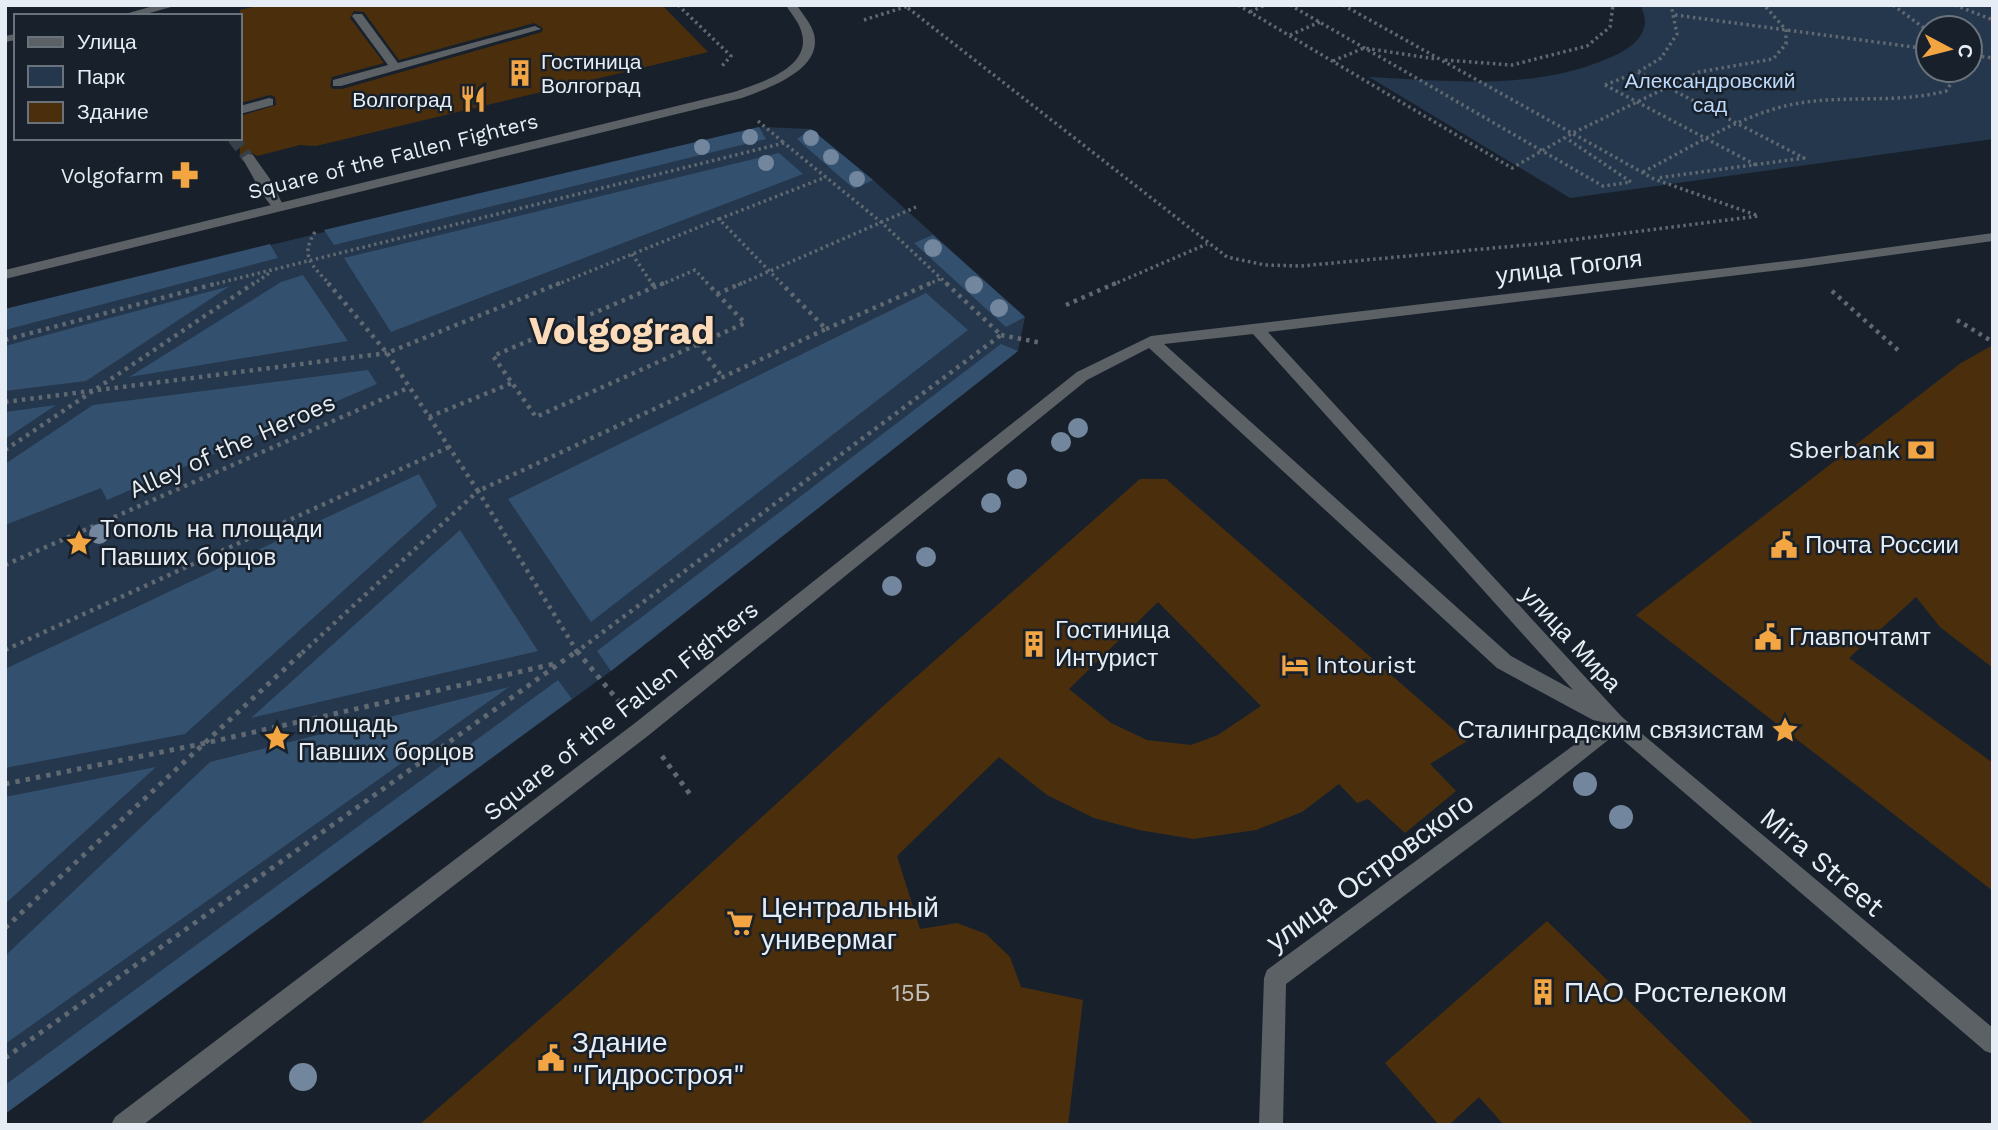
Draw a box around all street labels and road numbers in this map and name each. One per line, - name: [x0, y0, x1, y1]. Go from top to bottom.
- street label: Square of the Fallen Fighters: [245, 108, 541, 204]
- street label: улица Гоголя: [1494, 244, 1644, 290]
- street label: Alley of the Heroes: [125, 388, 339, 504]
- street label: улица Мира: [1515, 580, 1627, 698]
- street label: Square of the Fallen Fighters: [478, 595, 764, 827]
- street label: улица Островского: [1260, 786, 1480, 958]
- street label: Mira Street: [1753, 801, 1891, 923]

